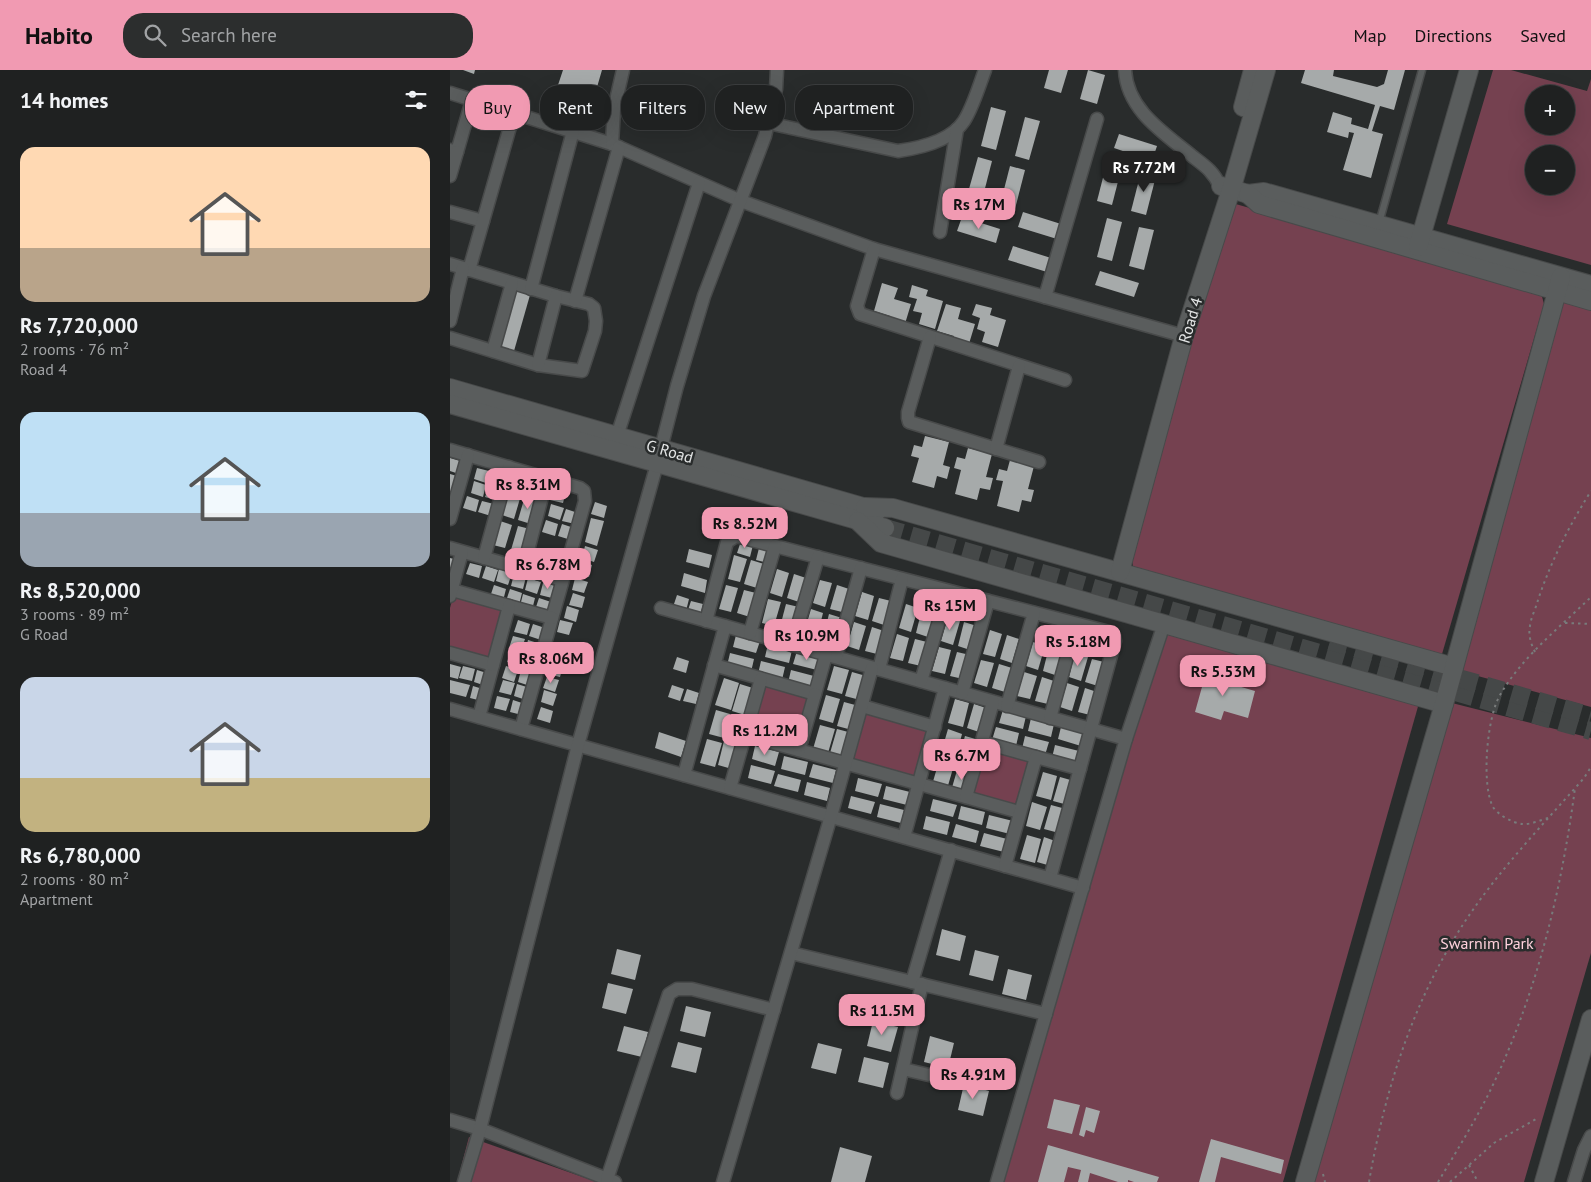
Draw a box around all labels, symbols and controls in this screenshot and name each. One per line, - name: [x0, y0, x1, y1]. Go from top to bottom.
- search box: [123, 13, 473, 58]
- text: Habito: [25, 20, 93, 51]
- icon: search: [141, 21, 169, 49]
- text: Search here: [181, 23, 277, 47]
- text: Map: [1354, 24, 1386, 47]
- text: Directions: [1414, 24, 1492, 47]
- text: Saved: [1520, 24, 1566, 47]
- chip: Buy: [465, 85, 530, 130]
- chip: Rent: [540, 85, 611, 130]
- chip: Filters: [621, 85, 705, 130]
- chip: New: [715, 85, 785, 130]
- chip: Apartment: [795, 85, 913, 130]
- map controls: [1525, 85, 1575, 195]
- button: +: [1525, 85, 1575, 135]
- icon: filters: [402, 86, 430, 114]
- text: 14 homes: [20, 87, 108, 114]
- button: −: [1525, 145, 1575, 195]
- pin: Rs 7.72M: [1092, 150, 1196, 193]
- text: Rs 7.72M: [1113, 157, 1175, 177]
- icon: home: [180, 179, 270, 269]
- pin: Rs 17M: [938, 188, 1020, 230]
- text: Rs 17M: [953, 194, 1005, 214]
- street label: Road 4: [1174, 294, 1206, 345]
- text: Rs 7,720,000: [20, 312, 138, 339]
- text: 2 rooms · 76 m²: [20, 339, 129, 359]
- text: Road 4: [20, 359, 67, 379]
- street label: G Road: [644, 435, 696, 467]
- icon: home: [180, 444, 270, 534]
- pin: Rs 8.31M: [476, 468, 580, 510]
- text: Rs 8.31M: [496, 474, 560, 494]
- pin: Rs 8.52M: [693, 506, 797, 549]
- text: Rs 8.52M: [713, 513, 777, 533]
- pin: Rs 6.78M: [496, 548, 600, 590]
- text: Rs 6.78M: [516, 554, 580, 574]
- text: Rs 8,520,000: [20, 577, 141, 604]
- pin: Rs 15M: [909, 588, 991, 631]
- text: Rs 15M: [924, 595, 976, 615]
- text: 3 rooms · 89 m²: [20, 604, 129, 624]
- pin: Rs 10.9M: [755, 618, 859, 661]
- text: G Road: [20, 624, 68, 644]
- pin: Rs 5.18M: [1026, 624, 1130, 667]
- text: Rs 10.9M: [775, 625, 839, 645]
- text: Rs 5.18M: [1046, 631, 1110, 651]
- pin: Rs 8.06M: [499, 642, 603, 684]
- text: Rs 8.06M: [519, 648, 583, 668]
- pin: Rs 5.53M: [1171, 654, 1275, 697]
- text: Rs 5.53M: [1191, 661, 1255, 681]
- icon: home: [180, 709, 270, 799]
- pin: Rs 11.2M: [713, 714, 817, 756]
- text: Rs 11.2M: [733, 720, 797, 740]
- pin: Rs 6.7M: [916, 738, 1008, 781]
- text: Rs 6.7M: [934, 745, 990, 765]
- text: Rs 6,780,000: [20, 842, 141, 869]
- text: 2 rooms · 80 m²: [20, 869, 129, 889]
- text: Apartment: [20, 889, 93, 909]
- park label: Swarnim Park: [1440, 933, 1534, 953]
- pin: Rs 11.5M: [830, 994, 934, 1036]
- text: Rs 11.5M: [850, 1000, 914, 1020]
- pin: Rs 4.91M: [921, 1058, 1025, 1100]
- text: Rs 4.91M: [941, 1064, 1005, 1084]

